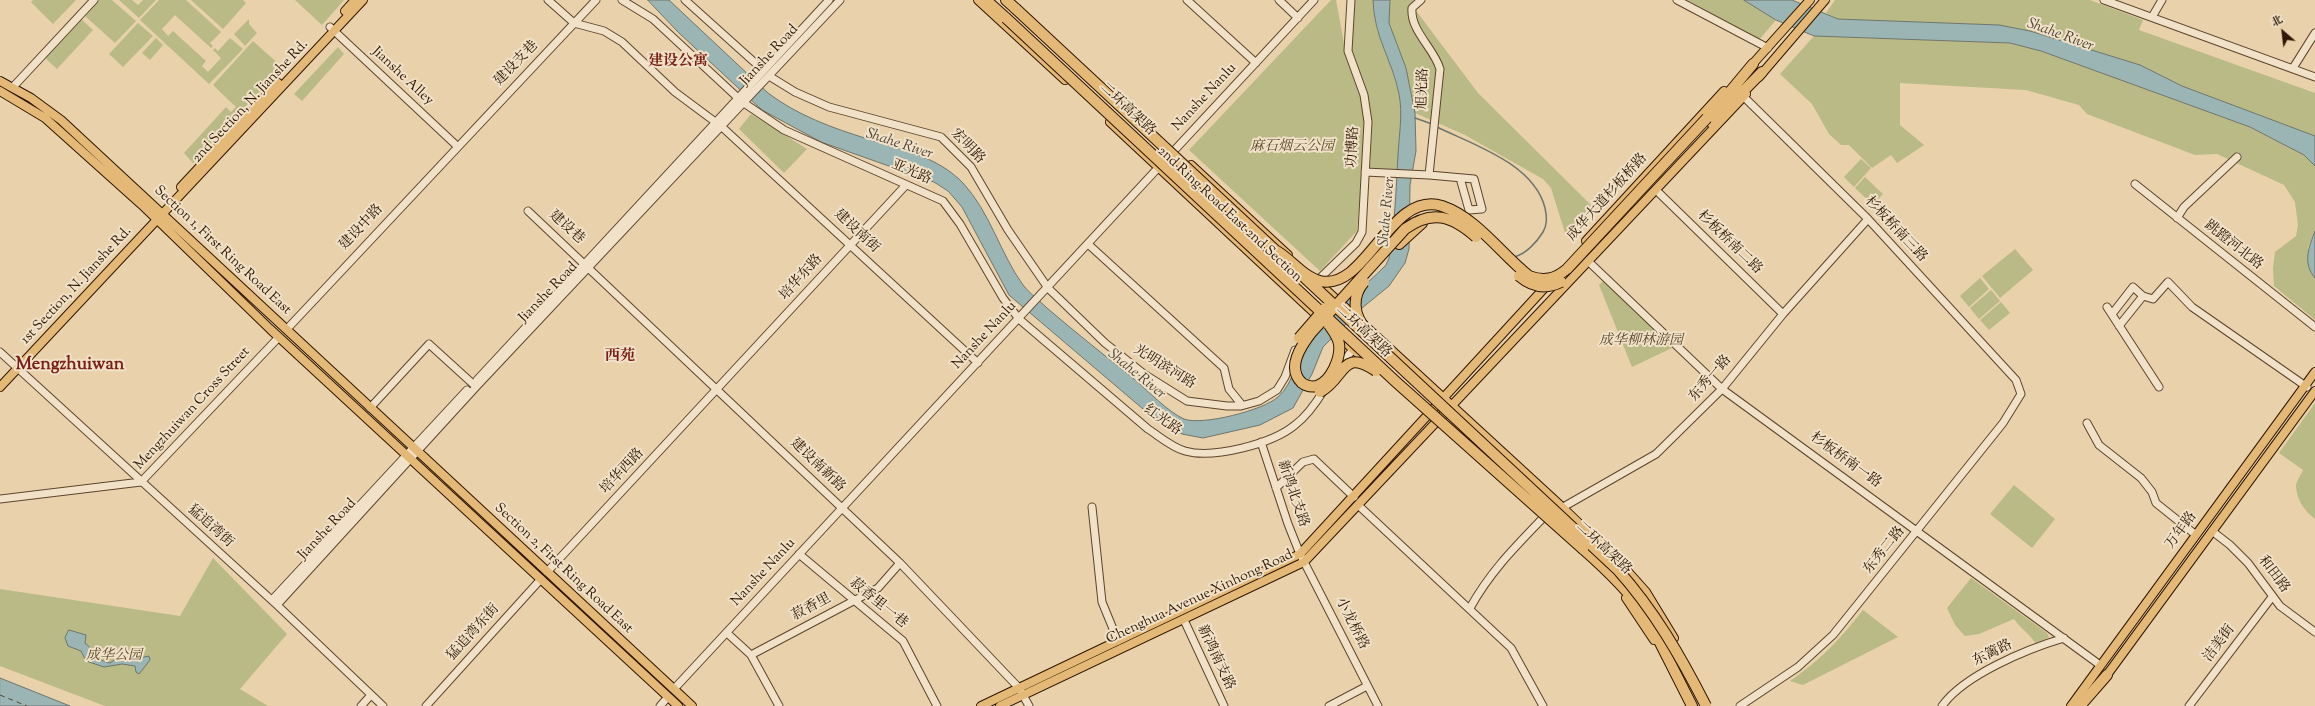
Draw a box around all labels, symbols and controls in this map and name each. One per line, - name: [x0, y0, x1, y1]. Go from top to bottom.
- north arrow: [2263, 12, 2303, 52]
- text: 北: [2269, 12, 2286, 31]
- water label: Shahe River: [2024, 16, 2096, 56]
- street label: Jianshe Road: [737, 22, 803, 90]
- street label: 2nd Section, N. Jianshe Rd.: [190, 37, 312, 167]
- street label: 建设支巷: [492, 38, 542, 90]
- street label: Jianshe Alley: [368, 44, 436, 110]
- district label: 建设公寓: [648, 53, 708, 71]
- street label: Nanshe Nanlu: [1169, 61, 1241, 135]
- street label: 旭光路: [1415, 68, 1433, 110]
- street label: 二环高架路: [1096, 80, 1158, 140]
- water label: Shahe River: [863, 126, 935, 164]
- street label: 宏明路: [946, 126, 988, 168]
- street label: 功博路: [1345, 126, 1363, 168]
- park label: 麻石烟云公园: [1250, 140, 1334, 156]
- street label: 2nd Ring Road East 2nd Section: [1153, 144, 1305, 286]
- street label: 成华大道杉板桥路: [1564, 151, 1652, 245]
- street label: 亚光路: [888, 157, 934, 189]
- water label: Shahe River: [1376, 177, 1400, 247]
- street label: Section 1, First Ring Road East: [150, 183, 294, 319]
- street label: 杉板桥南三路: [1860, 194, 1930, 266]
- street label: 建设中路: [337, 202, 387, 254]
- street label: 建设南街: [830, 207, 882, 257]
- street label: 建设巷: [545, 208, 587, 248]
- street label: 杉板桥南二路: [1693, 208, 1765, 278]
- street label: 跳蹬河北路: [2200, 218, 2266, 274]
- street label: 1st Section, N. Jianshe Rd.: [18, 224, 136, 348]
- street label: 培华东路: [777, 252, 827, 304]
- street label: Jianshe Road: [516, 259, 582, 327]
- street label: Nanshe Nanlu: [949, 299, 1021, 373]
- street label: 二环高架路: [1332, 302, 1394, 362]
- park label: 成华柳林游园: [1599, 334, 1683, 350]
- street label: 光明滨河路: [1130, 342, 1198, 394]
- street label: Mengzhuiwan Cross Street: [132, 344, 254, 474]
- water label: Shahe River: [1103, 346, 1169, 404]
- district label: 西苑: [605, 348, 635, 366]
- street label: 东秀一路: [1686, 352, 1736, 406]
- district label: Mengzhuiwan: [16, 355, 124, 377]
- street label: 红光路: [1140, 402, 1184, 440]
- street label: 杉板桥南一路: [1806, 430, 1884, 492]
- street label: 建设南新路: [786, 436, 848, 496]
- street label: 培华西路: [598, 446, 648, 498]
- street label: 新鸿北支路: [1273, 458, 1311, 530]
- street label: Jianshe Road: [295, 496, 361, 564]
- street label: Section 2, First Ring Road East: [490, 500, 636, 638]
- street label: 猛追湾街: [184, 502, 236, 552]
- street label: 万年路: [2163, 509, 2201, 553]
- street label: 二环高架路: [1572, 519, 1634, 579]
- street label: 东秀二路: [1861, 524, 1909, 578]
- street label: Nanshe Nanlu: [728, 536, 800, 610]
- street label: Chenghua Avenue Xinhong Road: [1104, 547, 1296, 649]
- street label: 和田路: [2254, 553, 2292, 597]
- street label: 菽香里一巷: [846, 575, 910, 633]
- street label: 菽香里: [790, 591, 834, 625]
- street label: 小龙桥路: [1331, 595, 1371, 653]
- street label: 猛追湾东街: [444, 601, 504, 665]
- street label: 洁美街: [2201, 622, 2239, 666]
- street label: 新鸿南支路: [1193, 623, 1237, 693]
- street label: 东篱路: [1970, 637, 2016, 671]
- park label: 成华公园: [86, 649, 142, 665]

